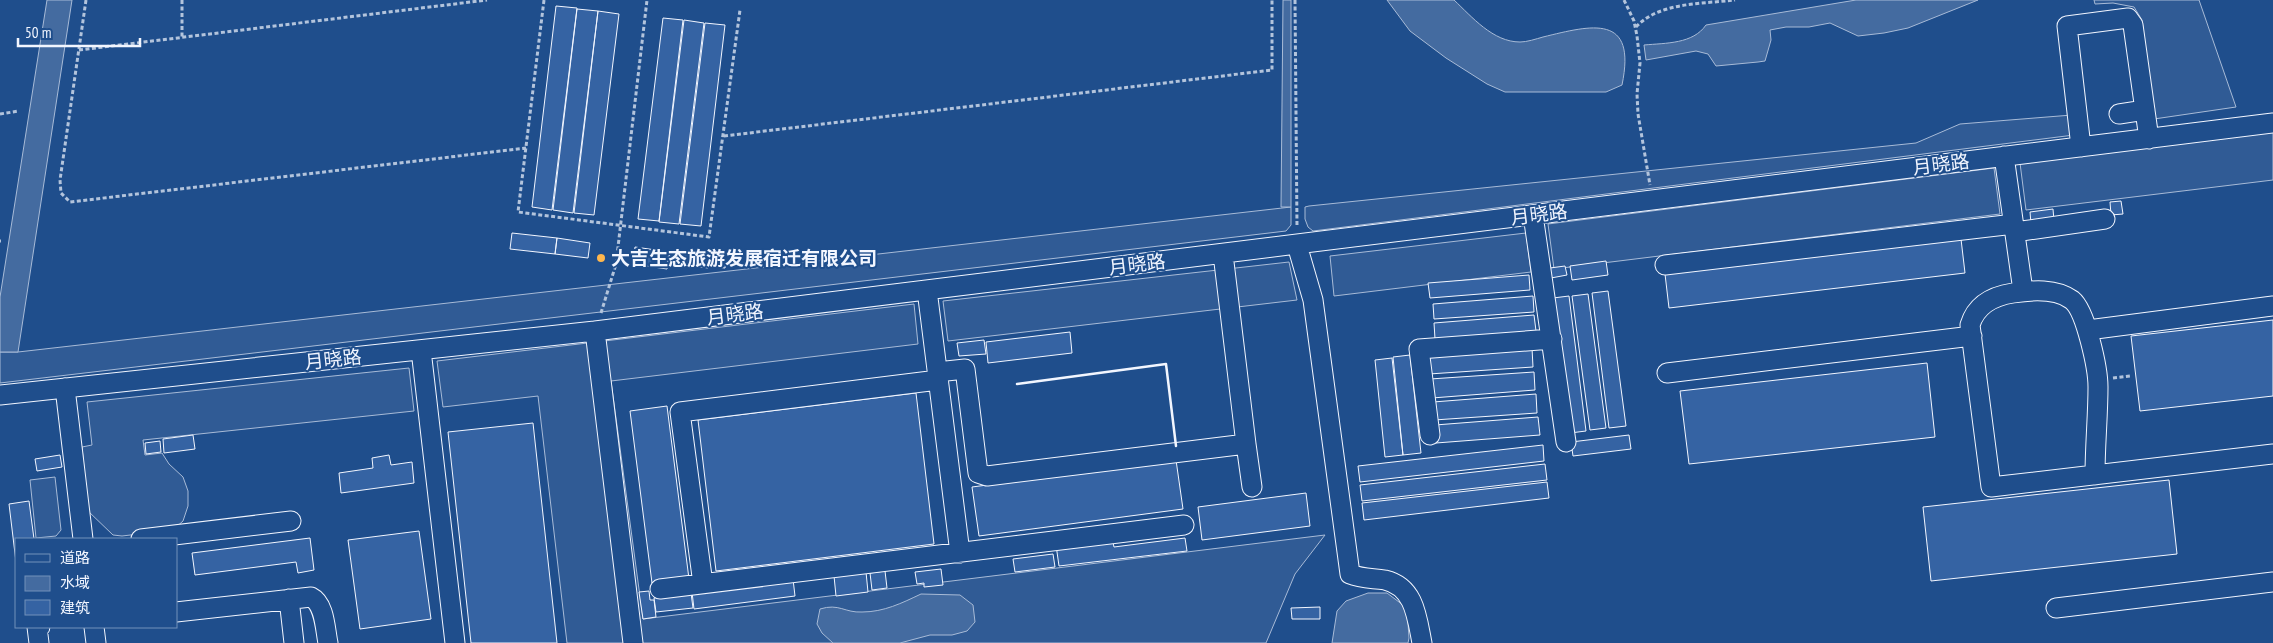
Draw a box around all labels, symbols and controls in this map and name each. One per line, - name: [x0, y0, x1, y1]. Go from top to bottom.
- scale bar: [18, 15, 140, 47]
- text: 50 m: [25, 23, 51, 42]
- street label: 月晓路: [1911, 149, 1971, 179]
- street label: 月晓路: [1509, 199, 1569, 229]
- place label: 大吉生态旅游发展宿迁有限公司: [611, 246, 877, 270]
- street label: 月晓路: [1107, 249, 1167, 279]
- marker: 大吉生态旅游发展宿迁有限公司: [595, 252, 607, 264]
- street label: 月晓路: [705, 299, 765, 329]
- street label: 月晓路: [303, 344, 363, 374]
- legend: [15, 538, 178, 628]
- text: 道路: [60, 548, 90, 567]
- text: 水域: [60, 573, 90, 592]
- text: 建筑: [60, 598, 90, 617]

